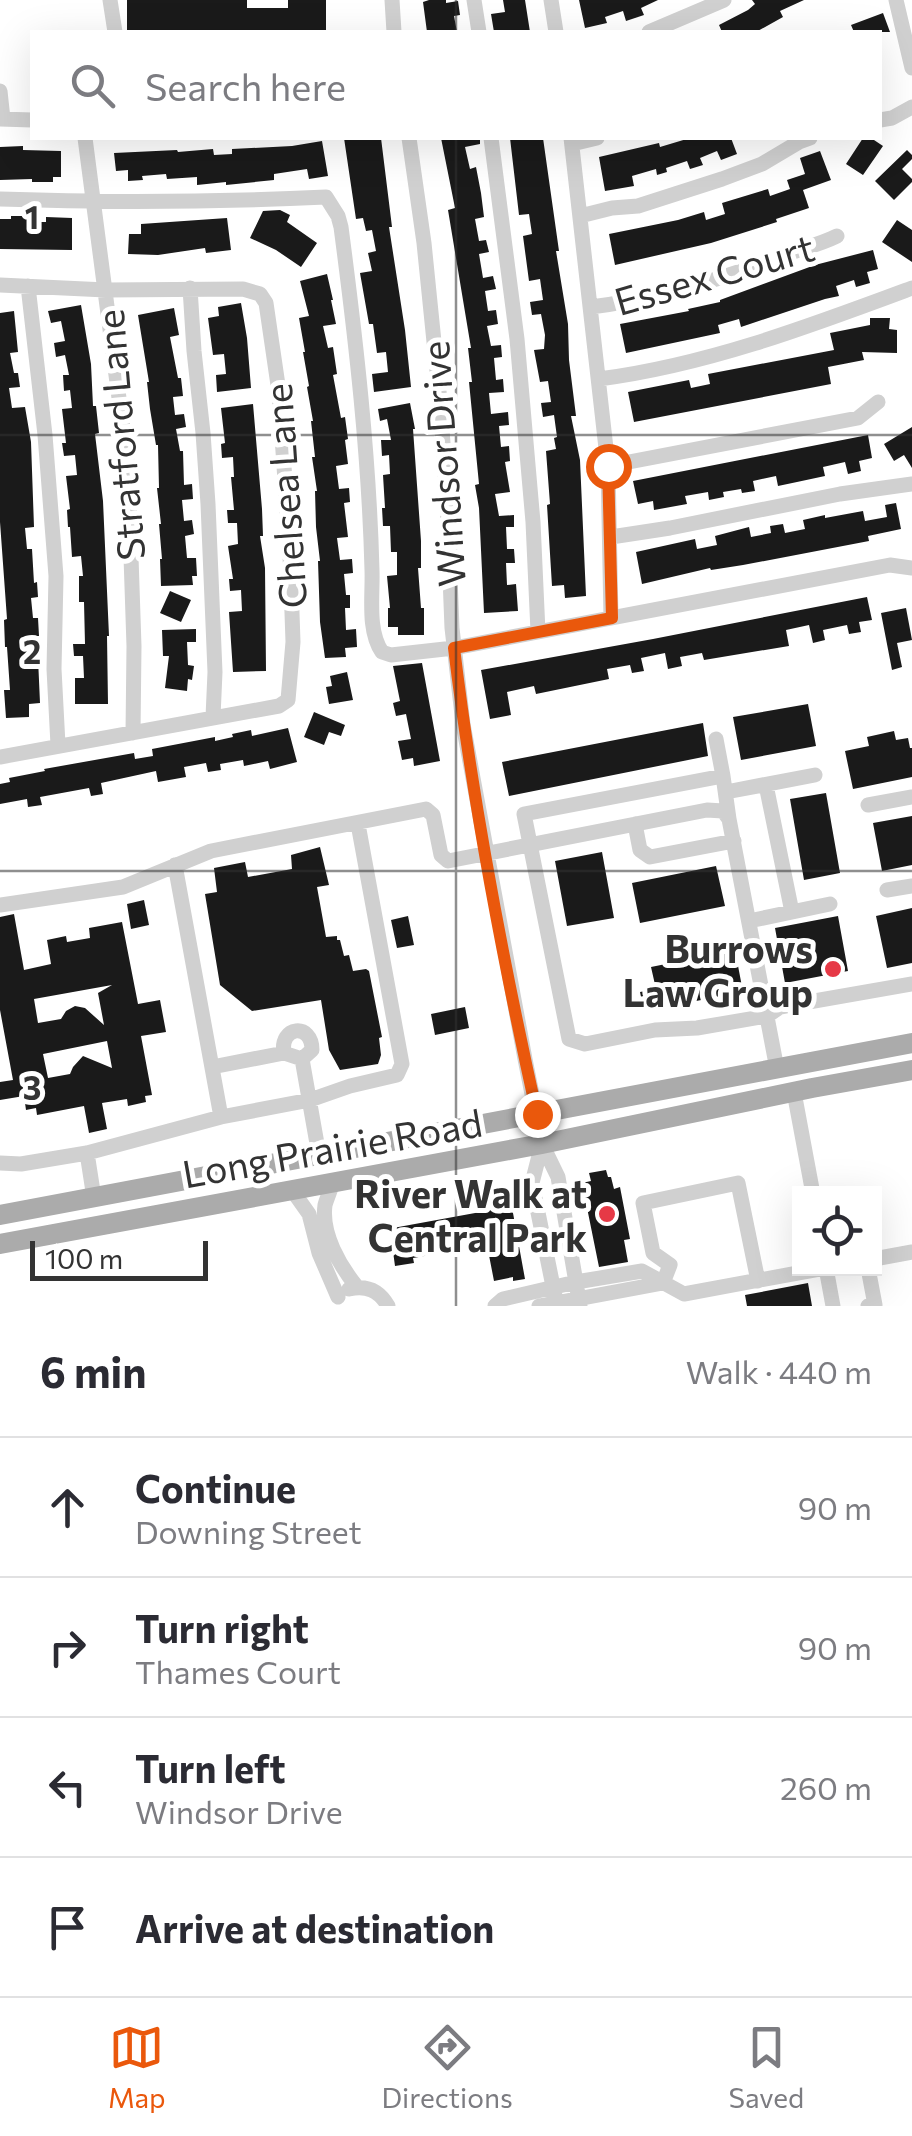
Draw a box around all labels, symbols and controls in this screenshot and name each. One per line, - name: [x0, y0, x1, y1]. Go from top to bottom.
- search box: [30, 30, 882, 140]
- icon: search: [65, 58, 120, 113]
- text: Search here: [145, 62, 346, 109]
- text: 1: [25, 196, 39, 236]
- street label: Essex Court: [609, 222, 819, 324]
- street label: Stratford Lane: [85, 308, 153, 562]
- street label: Windsor Drive: [410, 339, 474, 589]
- street label: Chelsea Lane: [253, 382, 315, 610]
- route start: [586, 444, 632, 490]
- text: 2: [23, 631, 41, 671]
- place label: Burrows Law Group: [623, 924, 813, 1015]
- marker: Burrows Law Group: [822, 958, 844, 980]
- text: 3: [23, 1067, 41, 1107]
- route end: [515, 1092, 561, 1138]
- street label: Long Prairie Road: [179, 1098, 485, 1196]
- place label: River Walk at Central Park: [354, 1169, 587, 1260]
- map controls: [792, 1186, 882, 1276]
- button: locate: [792, 1186, 882, 1276]
- marker: River Walk at Central Park: [596, 1203, 618, 1225]
- scale bar: [30, 1236, 208, 1280]
- text: 100 m: [45, 1241, 123, 1275]
- text: 6 min: [40, 1345, 147, 1397]
- text: Walk · 440 m: [686, 1351, 872, 1391]
- text: Continue: [135, 1464, 296, 1511]
- icon: ahead: [40, 1480, 95, 1535]
- text: 90 m: [798, 1487, 872, 1527]
- text: Downing Street: [135, 1511, 362, 1551]
- text: Turn right: [135, 1604, 309, 1651]
- icon: right: [40, 1620, 95, 1675]
- text: 90 m: [798, 1627, 872, 1667]
- text: Thames Court: [135, 1651, 341, 1691]
- text: Turn left: [135, 1744, 286, 1791]
- icon: left: [40, 1760, 95, 1815]
- text: 260 m: [780, 1767, 872, 1807]
- text: Windsor Drive: [135, 1791, 343, 1831]
- icon: arrive: [40, 1900, 95, 1955]
- text: Arrive at destination: [135, 1904, 494, 1951]
- tab: Map: [108, 2020, 166, 2114]
- tab: Directions: [381, 2020, 513, 2114]
- tab: Saved: [729, 2020, 804, 2114]

